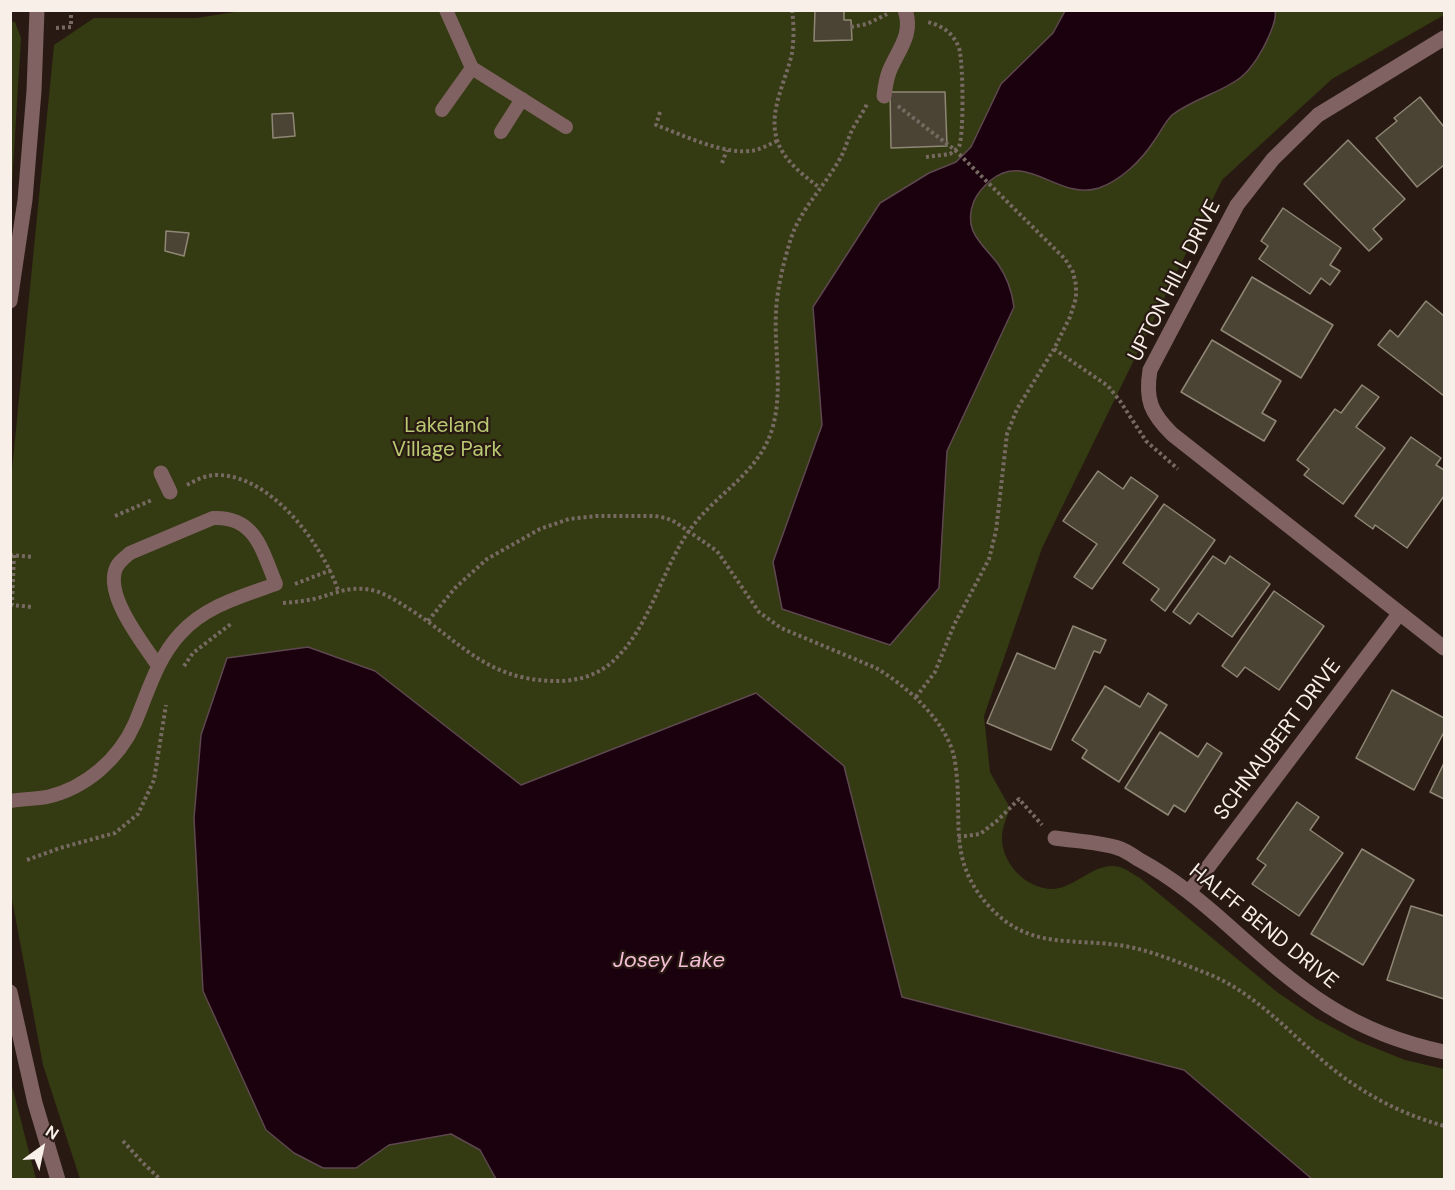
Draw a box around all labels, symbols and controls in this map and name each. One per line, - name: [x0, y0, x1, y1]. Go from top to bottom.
- street label: UPTON HILL DRIVE: [1123, 196, 1227, 366]
- park label: Lakeland Village Park: [392, 413, 502, 463]
- street label: SCHNAUBERT DRIVE: [1209, 654, 1347, 826]
- street label: HALFF BEND DRIVE: [1183, 859, 1343, 995]
- water label: Josey Lake: [613, 948, 725, 974]
- north arrow: [12, 1118, 72, 1178]
- text: N: [41, 1120, 63, 1144]

